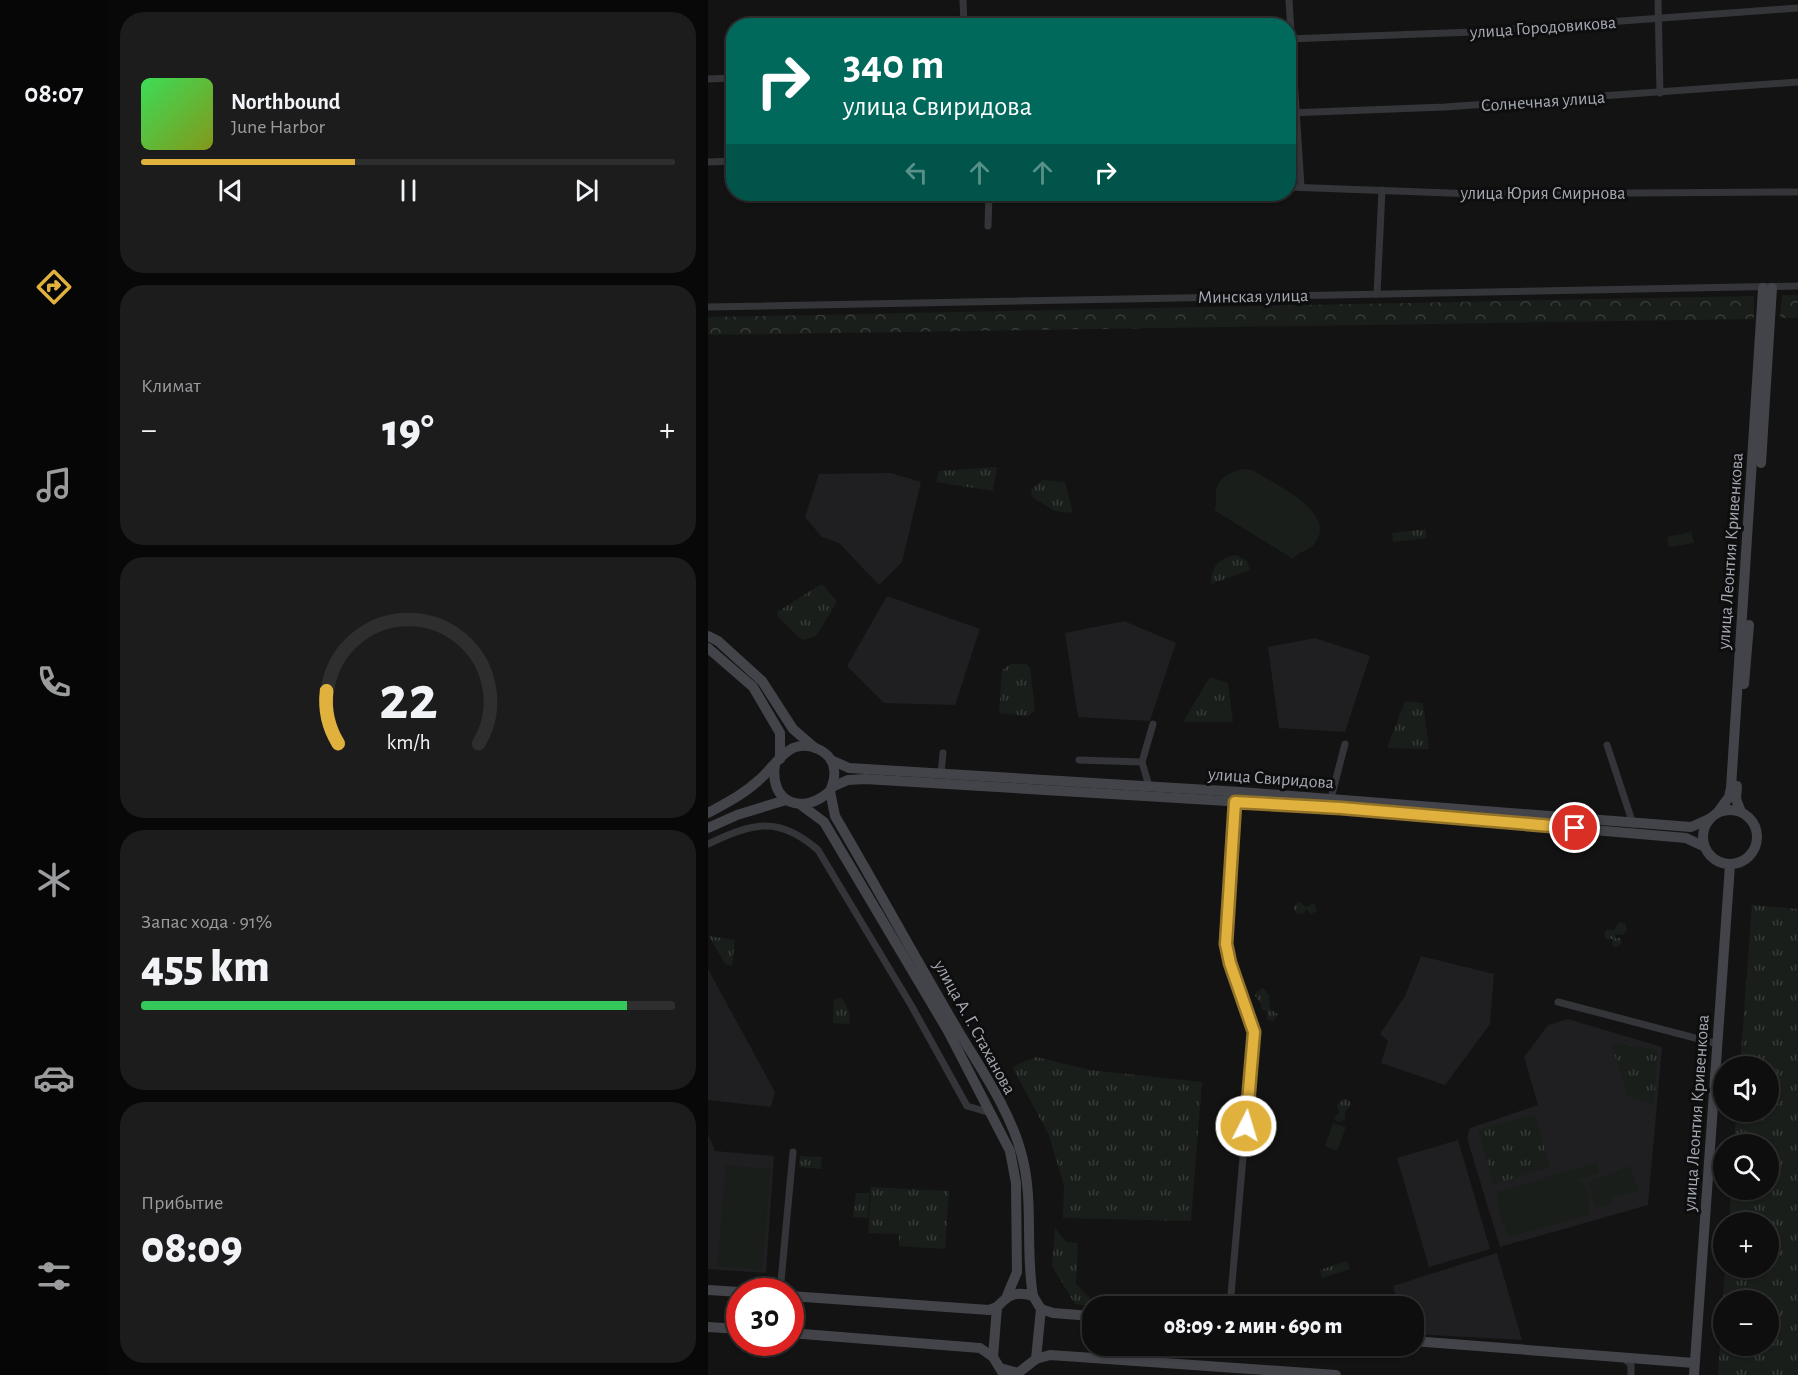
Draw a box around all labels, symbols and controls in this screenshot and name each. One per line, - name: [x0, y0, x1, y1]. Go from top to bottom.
- street label: улица Городовикова: [1468, 14, 1617, 42]
- icon: right: [744, 42, 822, 120]
- text: 340 m: [843, 44, 944, 86]
- text: 08:07: [24, 80, 84, 107]
- street label: Солнечная улица: [1480, 89, 1606, 115]
- text: Northbound: [231, 91, 340, 113]
- text: улица Свиридова: [843, 93, 1032, 120]
- text: June Harbor: [231, 117, 325, 137]
- icon: left: [900, 156, 933, 189]
- icon: ahead: [963, 156, 996, 189]
- icon: ahead: [1026, 156, 1059, 189]
- icon: right: [1089, 156, 1122, 189]
- icon: previous: [214, 174, 247, 207]
- icon: pause: [392, 174, 425, 207]
- icon: next: [570, 174, 603, 207]
- street label: улица Юрия Смирнова: [1459, 185, 1626, 203]
- icon: directions: [33, 266, 75, 308]
- street label: Минская улица: [1197, 287, 1309, 307]
- text: Климат: [141, 376, 201, 396]
- text: 19°: [382, 409, 434, 454]
- text: −: [141, 414, 157, 447]
- text: +: [659, 414, 675, 447]
- street label: улица Леонтия Кривенкова: [1715, 452, 1747, 651]
- icon: music: [33, 464, 75, 506]
- icon: phone: [33, 661, 75, 703]
- text: 22: [379, 669, 437, 731]
- text: km/h: [386, 733, 430, 754]
- street label: улица Свиридова: [1206, 766, 1334, 792]
- pin: [1549, 802, 1600, 853]
- icon: arrive: [1558, 811, 1591, 844]
- icon: climate: [33, 859, 75, 901]
- text: Запас хода · 91%: [141, 912, 272, 932]
- text: 455 km: [141, 945, 270, 990]
- street label: улица А. Г. Стаханова: [929, 957, 1018, 1098]
- street label: улица Леонтия Кривенкова: [1681, 1014, 1713, 1213]
- map controls: [1713, 1056, 1779, 1356]
- button: sound: [1713, 1056, 1779, 1122]
- icon: car: [33, 1057, 75, 1099]
- position arrow: [1214, 1094, 1278, 1158]
- button: search: [1713, 1134, 1779, 1200]
- text: Прибытие: [141, 1193, 223, 1213]
- button: +: [1713, 1212, 1779, 1278]
- text: 08:09: [141, 1226, 242, 1271]
- icon: filters: [33, 1255, 75, 1297]
- speed limit sign: 30: [726, 1278, 804, 1356]
- button: −: [1713, 1290, 1779, 1356]
- text: 08:09 · 2 мин · 690 m: [1164, 1315, 1342, 1337]

